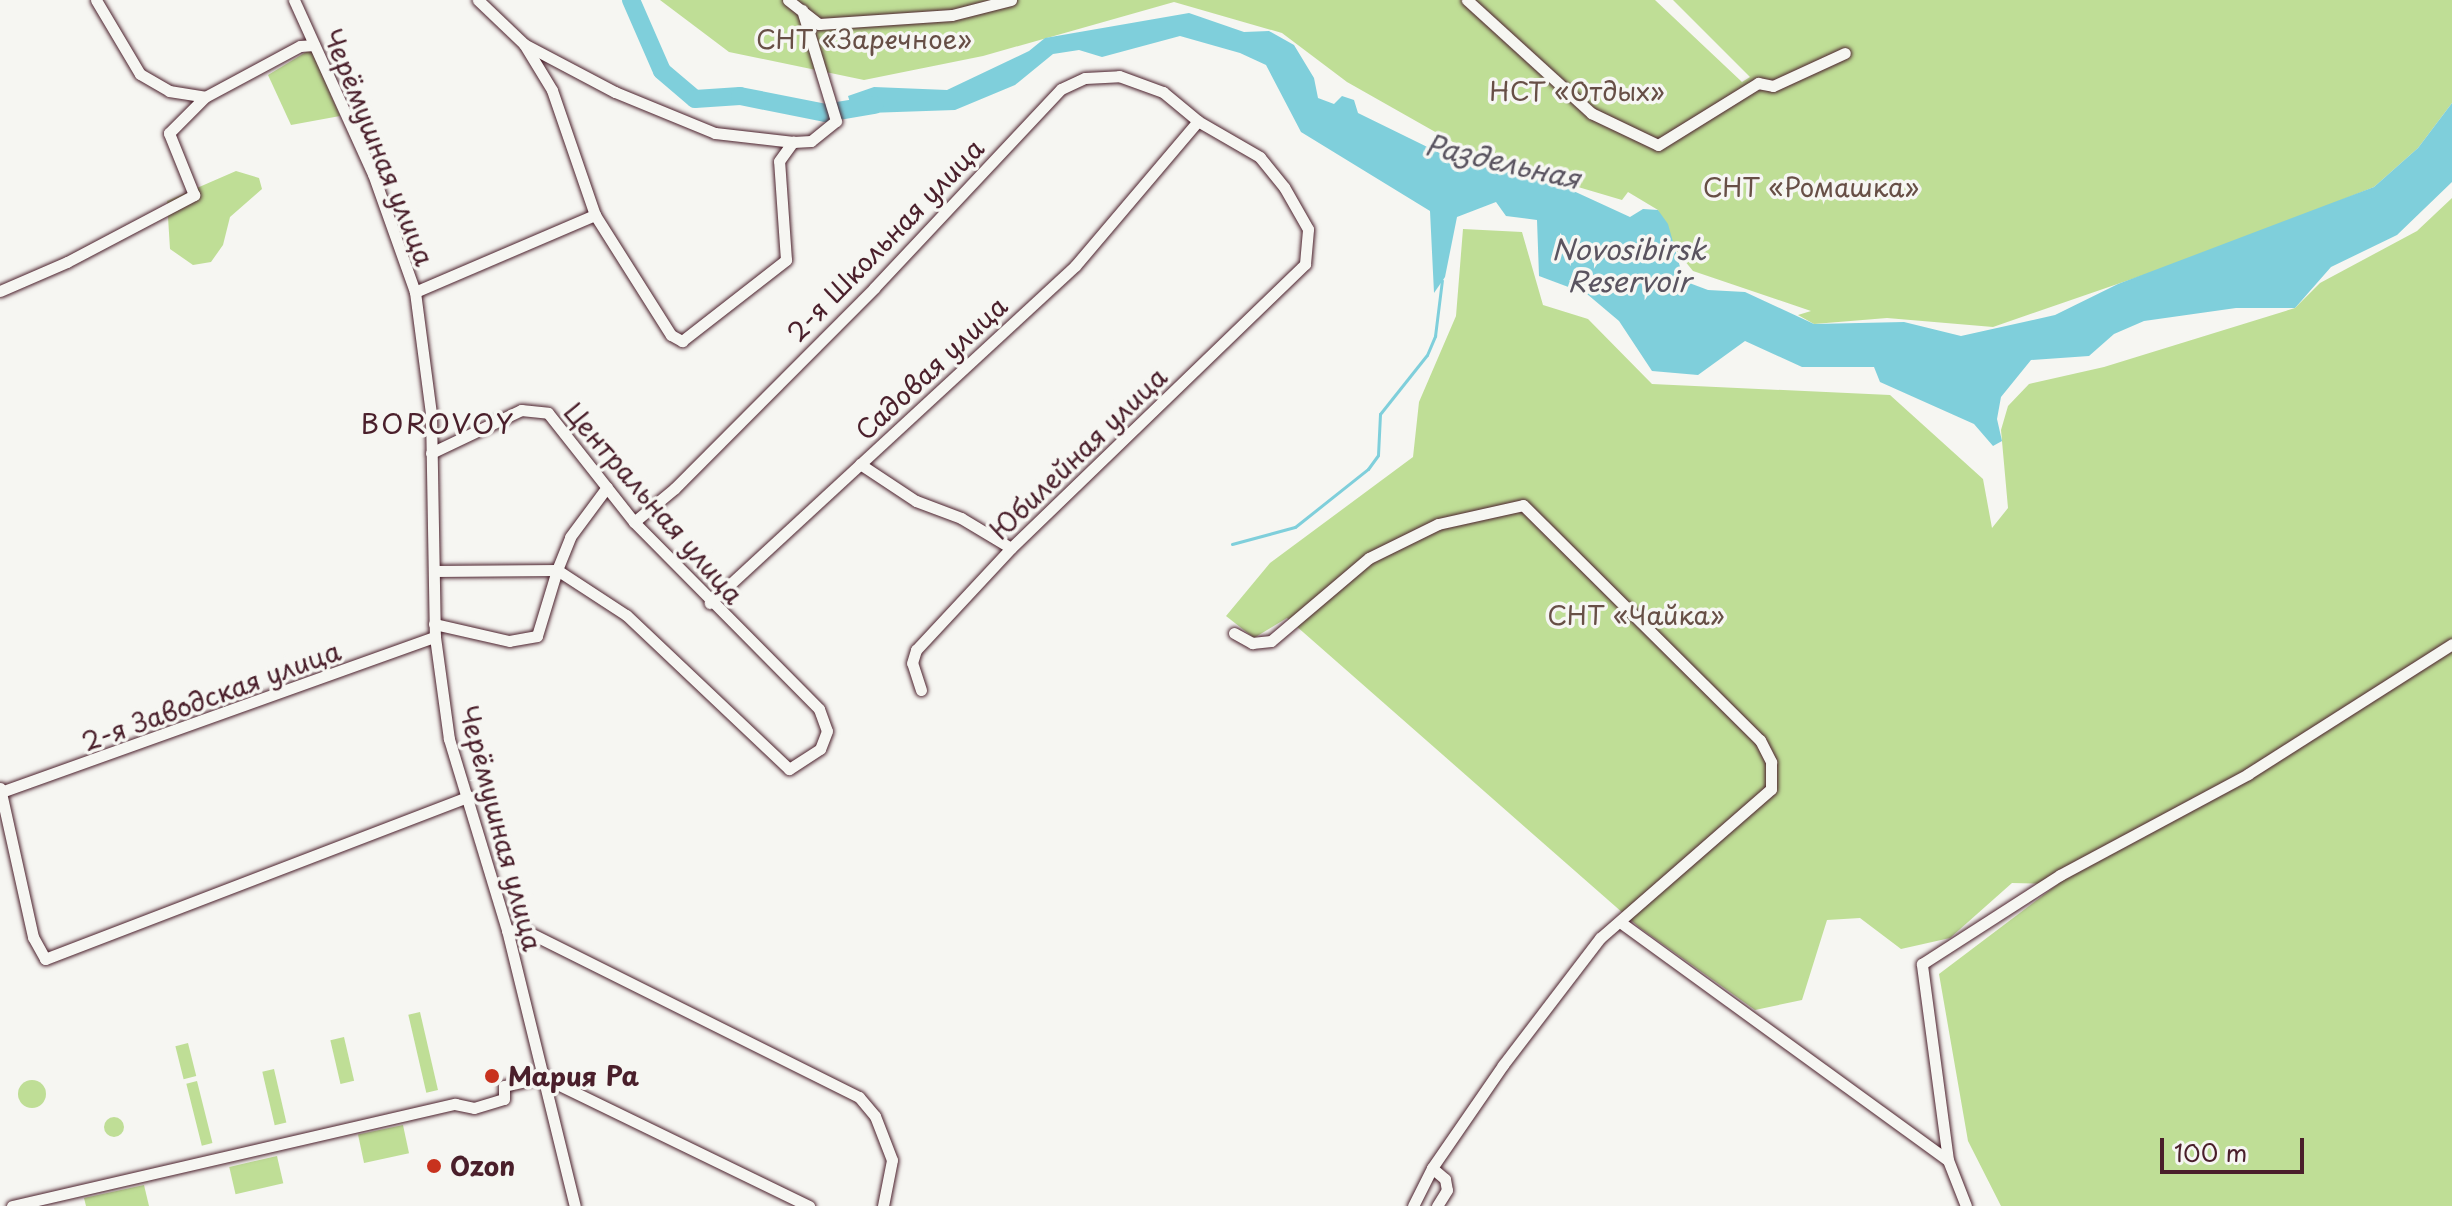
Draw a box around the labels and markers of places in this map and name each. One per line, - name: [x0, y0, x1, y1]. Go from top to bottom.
- place label: Мария Ра: [508, 1060, 639, 1092]
- marker: Мария Ра: [483, 1067, 501, 1085]
- place label: Ozon: [450, 1150, 515, 1182]
- marker: Ozon: [425, 1157, 443, 1175]

